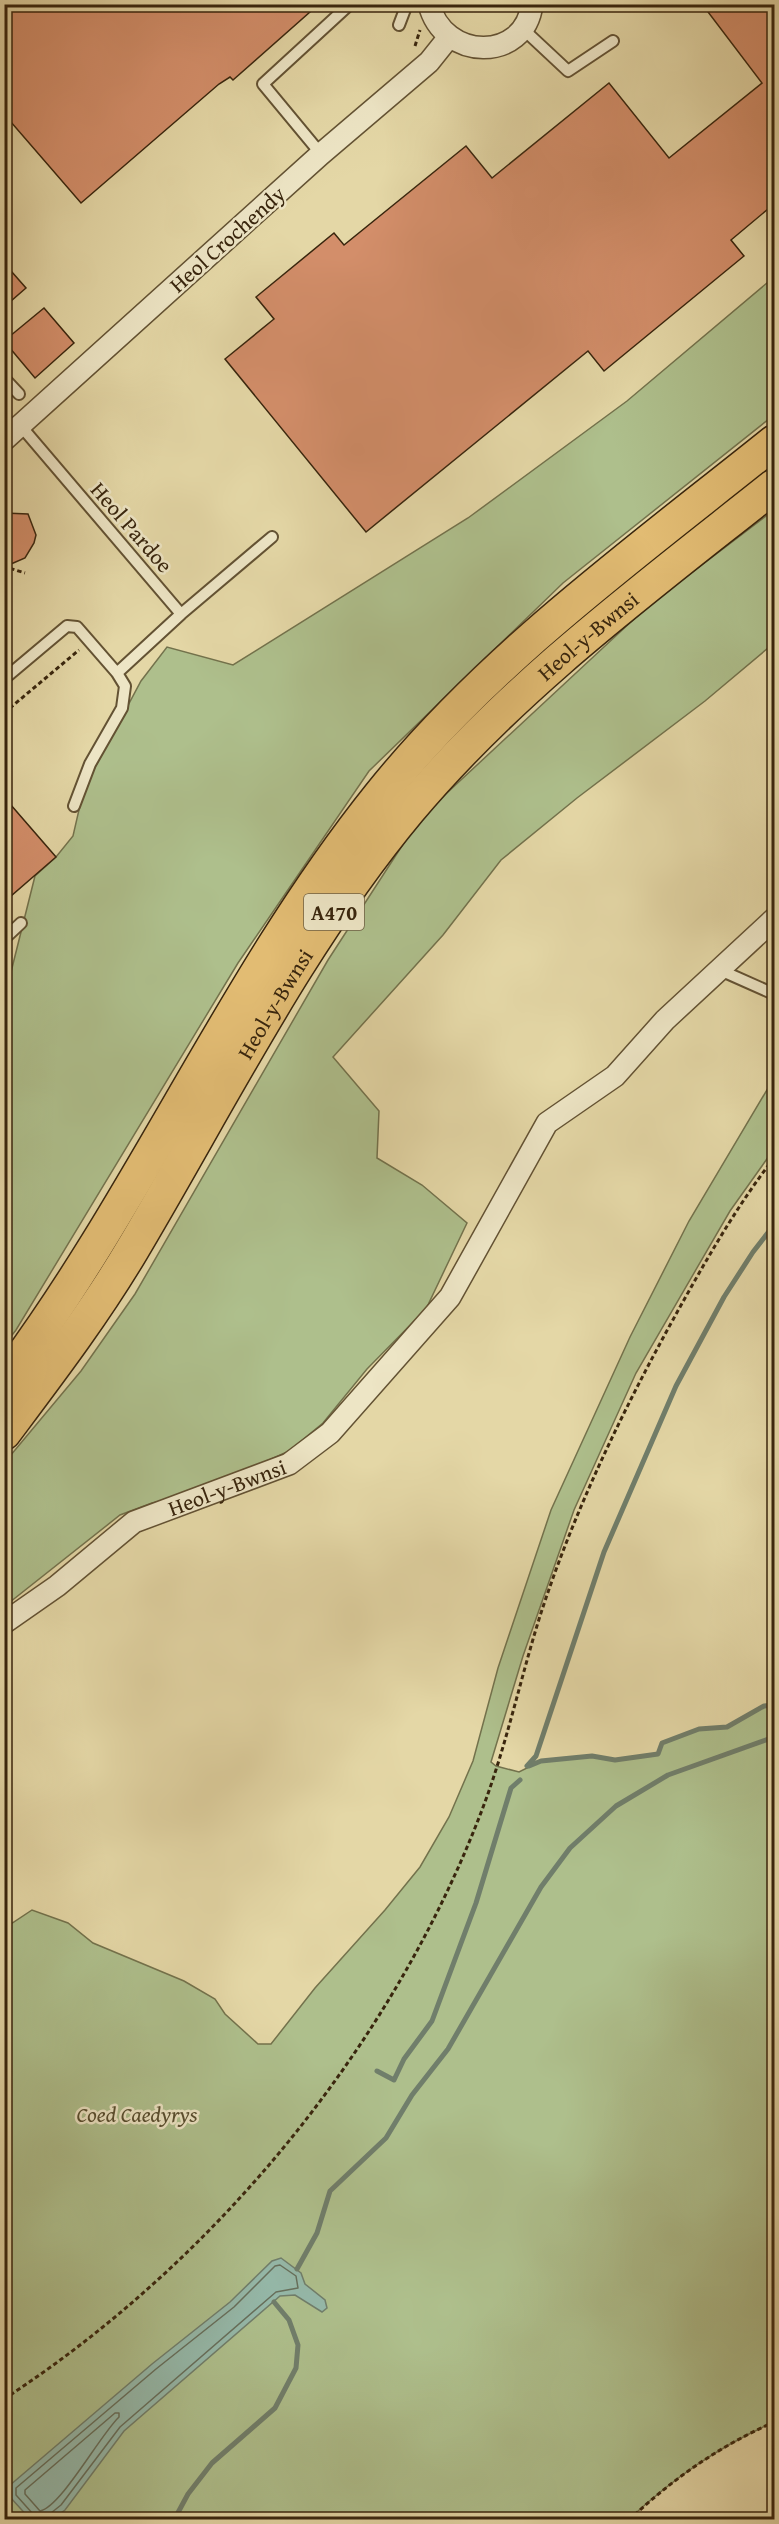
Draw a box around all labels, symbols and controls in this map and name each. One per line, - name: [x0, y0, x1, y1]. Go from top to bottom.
- street label: Heol Crochendy: [162, 178, 292, 300]
- street label: Heol Pardoe: [83, 474, 181, 580]
- street label: Heol-y-Bwnsi: [530, 584, 645, 688]
- road number: A470: [304, 894, 364, 930]
- street label: Heol-y-Bwnsi: [229, 942, 320, 1065]
- street label: Heol-y-Bwnsi: [163, 1451, 291, 1524]
- park label: Coed Caedyrys: [77, 2098, 198, 2130]

